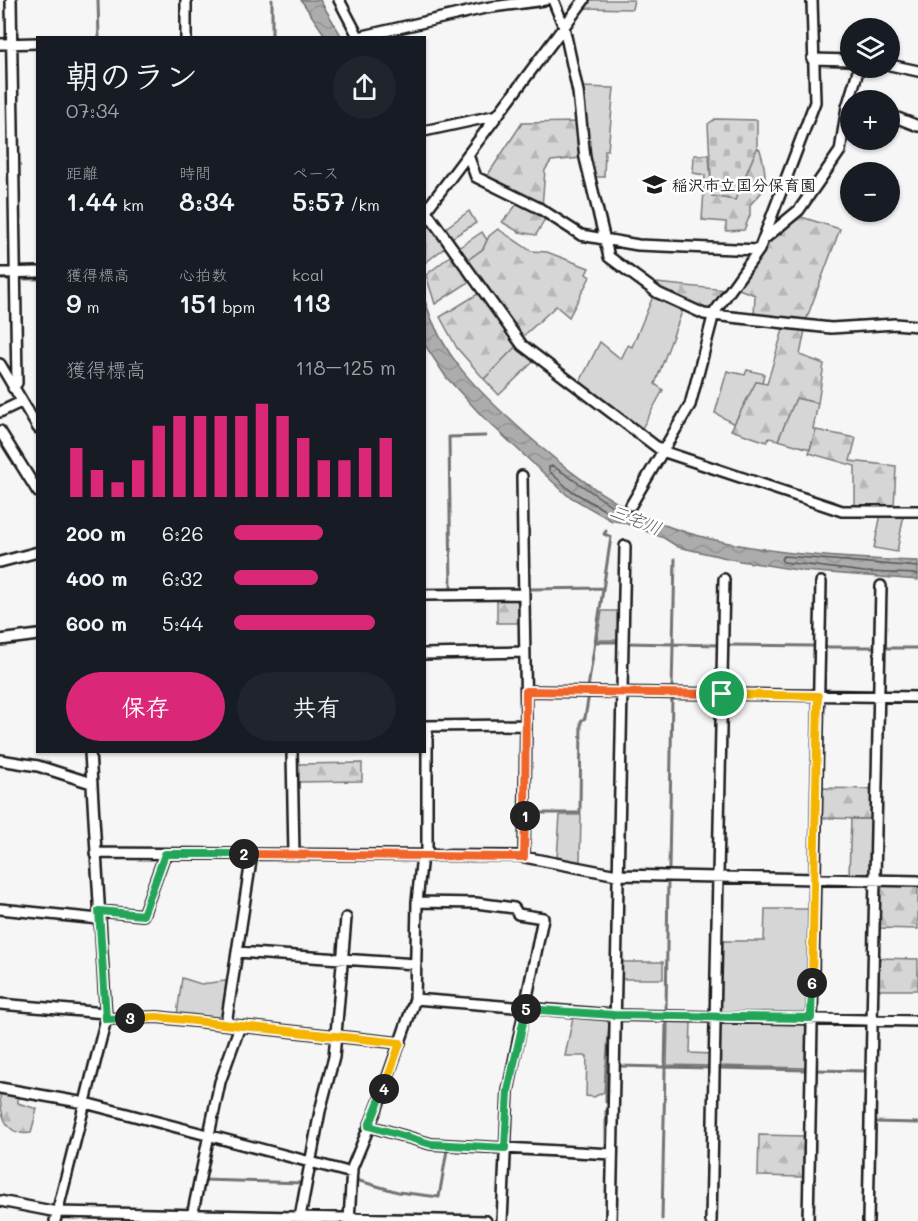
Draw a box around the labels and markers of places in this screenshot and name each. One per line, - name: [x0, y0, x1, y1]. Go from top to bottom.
- school or university icon: 稲沢市立国分保育園: [641, 171, 667, 197]
- place label: 稲沢市立国分保育園: [672, 174, 816, 195]
- pin: [696, 668, 747, 719]
- pin: 1: [510, 801, 540, 831]
- pin: 2: [229, 839, 259, 869]
- pin: 6: [797, 968, 827, 998]
- pin: 5: [511, 994, 541, 1024]
- pin: 3: [115, 1003, 145, 1033]
- pin: 4: [369, 1074, 399, 1104]

